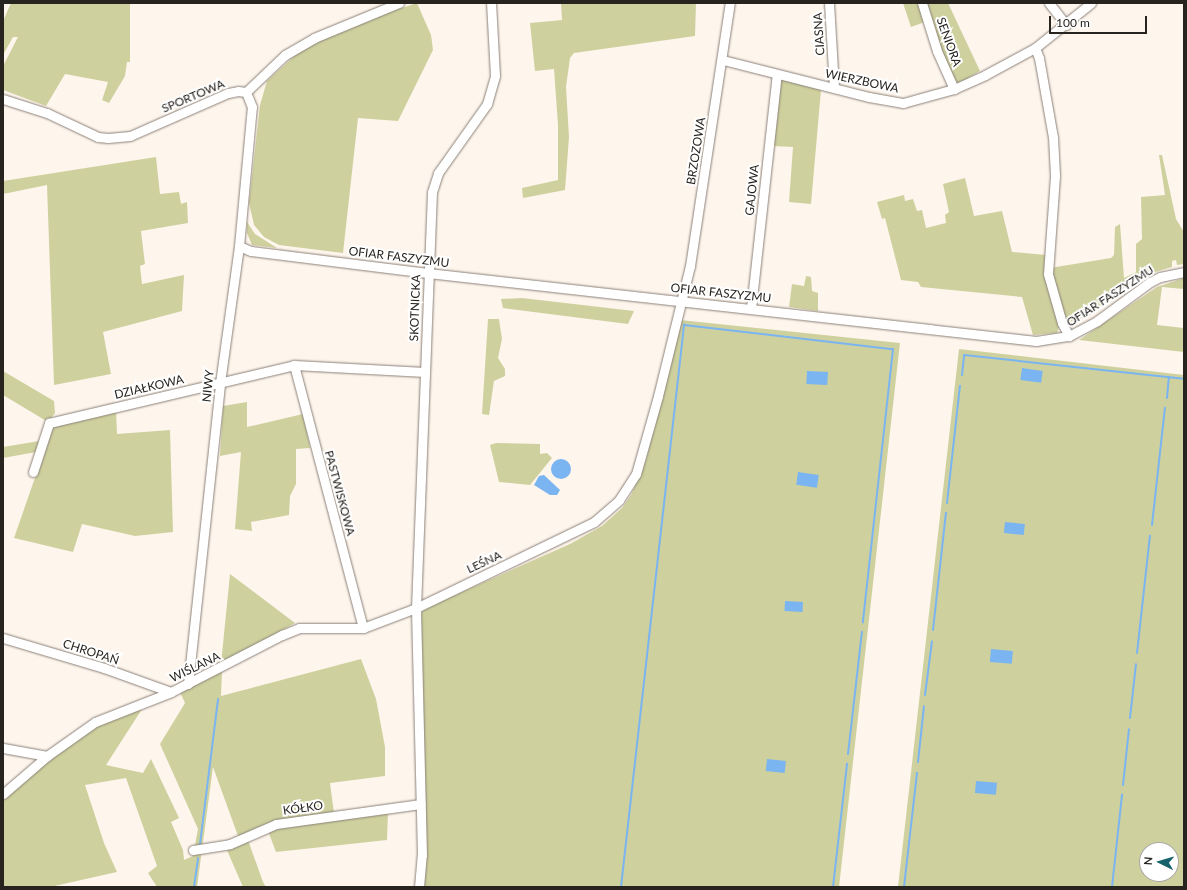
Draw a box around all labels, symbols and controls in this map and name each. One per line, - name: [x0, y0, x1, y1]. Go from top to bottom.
- scale bar: [1051, 8, 1149, 34]
- street label: CIASNA: [810, 12, 828, 56]
- street label: SENIORA: [933, 15, 965, 69]
- text: 100 m: [1056, 15, 1090, 30]
- street label: WIERZBOWA: [824, 66, 900, 96]
- street label: SPORTOWA: [159, 76, 227, 116]
- street label: BRZOZOWA: [684, 116, 708, 186]
- street label: GAJOWA: [742, 164, 762, 216]
- street label: OFIAR FASZYZMU: [348, 244, 450, 270]
- street label: OFIAR FASZYZMU: [1064, 262, 1156, 330]
- street label: SKOTNICKA: [407, 274, 423, 342]
- street label: OFIAR FASZYZMU: [670, 281, 772, 305]
- street label: NIWY: [199, 369, 217, 403]
- street label: DZIAŁKOWA: [113, 372, 185, 402]
- street label: PASTWISKOWA: [322, 449, 358, 537]
- street label: LEŚNA: [464, 548, 504, 576]
- street label: CHROPAŃ: [61, 636, 121, 668]
- street label: WIŚLANA: [168, 649, 222, 685]
- street label: KÓŁKO: [282, 798, 324, 818]
- north arrow: [1139, 842, 1179, 882]
- text: N: [1141, 856, 1154, 866]

